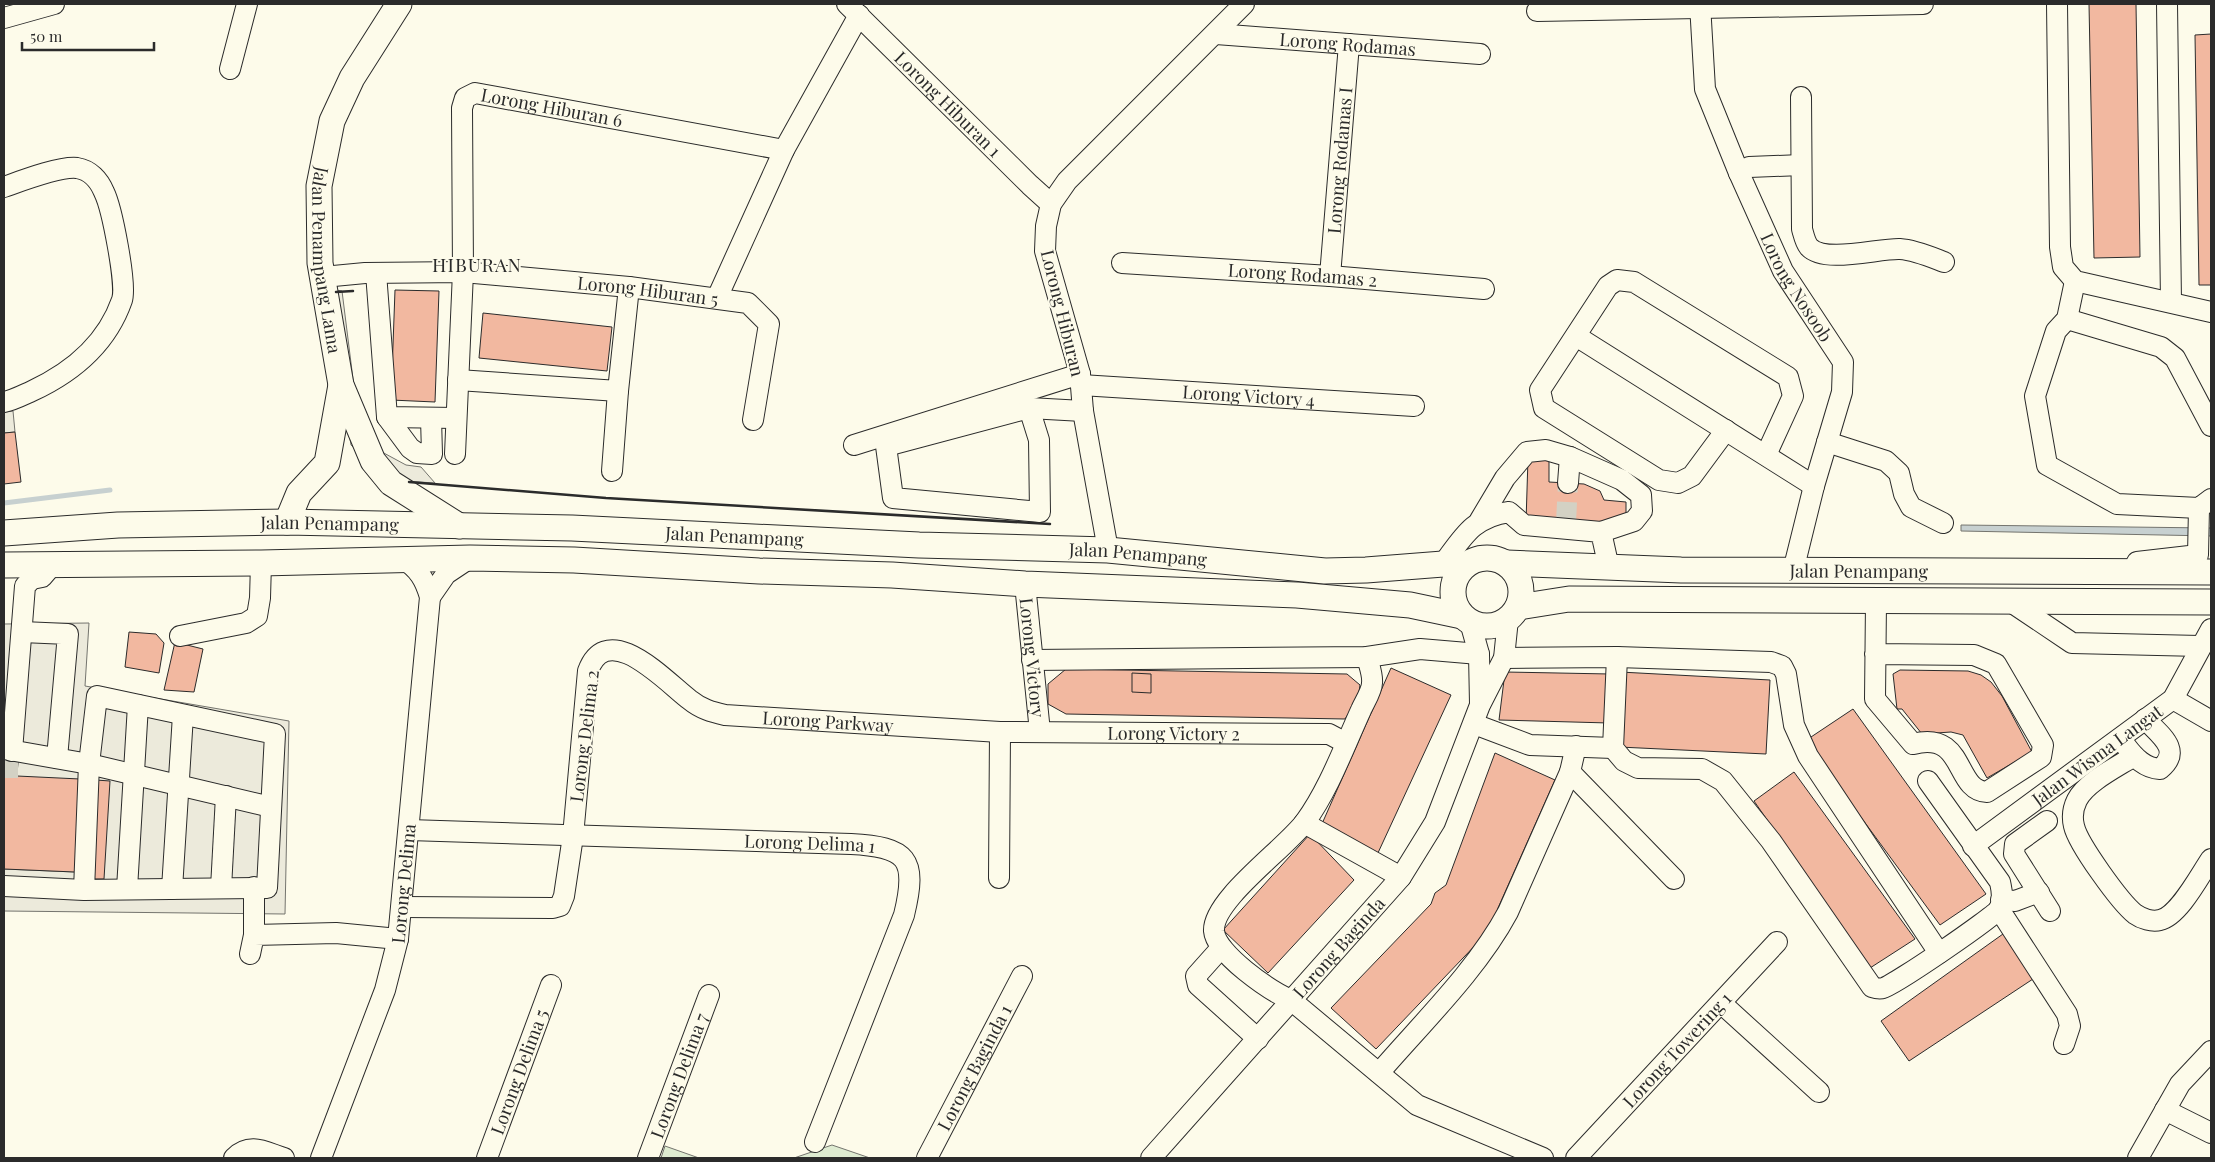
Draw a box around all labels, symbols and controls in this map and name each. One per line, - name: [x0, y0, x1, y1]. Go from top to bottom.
- scale bar: [22, 20, 155, 52]
- text: 50 m: [30, 26, 63, 46]
- street label: Lorong Rodamas: [1279, 27, 1417, 61]
- street label: Lorong Hiburan 1: [889, 46, 1007, 162]
- street label: Lorong Hiburan 6: [479, 82, 625, 132]
- street label: Lorong Rodamas I: [1322, 86, 1357, 235]
- street label: Jalan Penampang Lama: [307, 164, 347, 355]
- street label: Lorong Nosoob: [1755, 229, 1838, 346]
- street label: Lorong Hiburan: [1036, 247, 1090, 379]
- district label: HIBURAN: [432, 251, 522, 277]
- street label: Lorong Rodamas 2: [1227, 258, 1378, 292]
- street label: Lorong Hiburan 5: [576, 270, 720, 311]
- street label: Lorong Victory 4: [1182, 379, 1316, 412]
- street label: Jalan Penampang: [259, 510, 400, 536]
- street label: Jalan Penampang: [664, 521, 805, 551]
- street label: Jalan Penampang: [1068, 537, 1209, 572]
- street label: Jalan Penampang: [1789, 558, 1929, 583]
- street label: Lorong Victory: [1014, 597, 1050, 719]
- street label: Lorong Delima 2: [564, 669, 604, 803]
- street label: Jalan Wisma Langat: [2026, 698, 2168, 811]
- street label: Lorong Parkway: [762, 705, 894, 737]
- street label: Lorong Victory 2: [1107, 721, 1240, 745]
- street label: Lorong Delima: [386, 823, 421, 945]
- street label: Lorong Delima 1: [744, 829, 877, 858]
- street label: Lorong Baginda: [1287, 892, 1390, 1003]
- street label: Lorong Towering 1: [1617, 986, 1737, 1113]
- street label: Lorong Baginda 1: [931, 1000, 1017, 1135]
- street label: Lorong Delima 5: [485, 1006, 553, 1138]
- street label: Lorong Delima 7: [645, 1009, 713, 1141]

